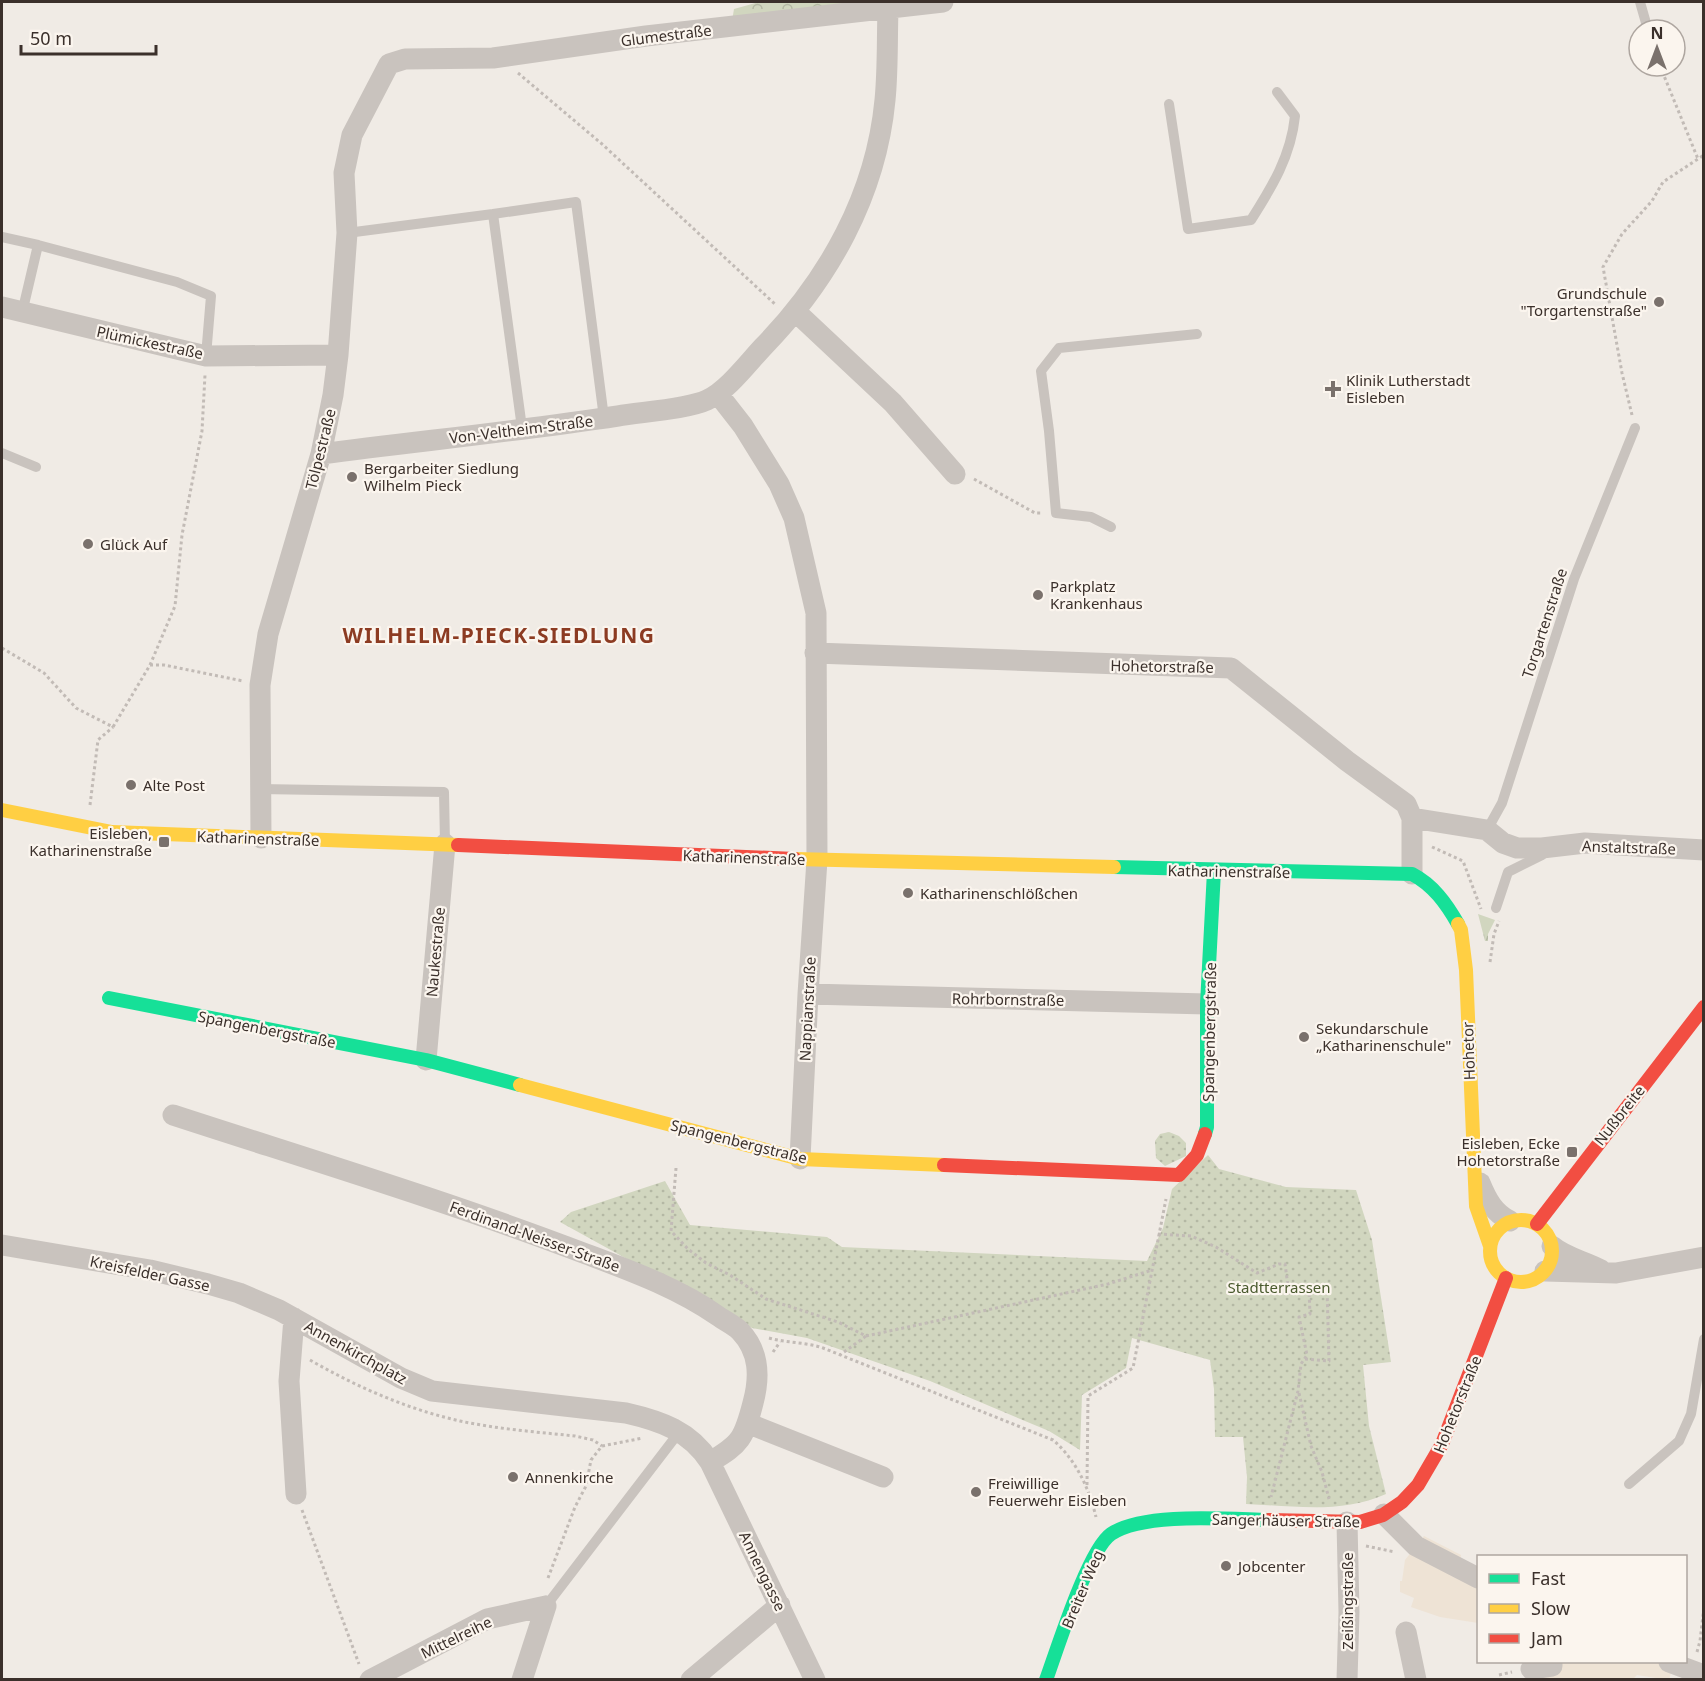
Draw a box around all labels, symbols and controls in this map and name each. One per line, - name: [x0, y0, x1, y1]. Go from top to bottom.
- scale bar: [21, 18, 156, 56]
- north arrow: [1627, 18, 1687, 78]
- street label: Glumestraße: [619, 20, 713, 50]
- text: N: [1650, 22, 1664, 44]
- text: 50 m: [30, 26, 72, 50]
- place label: Grundschule "Torgartenstraße": [1520, 283, 1647, 320]
- marker: Grundschule "Torgartenstraße": [1652, 295, 1666, 309]
- street label: Plümickestraße: [95, 321, 205, 363]
- place label: Klinik Lutherstadt Eisleben: [1346, 370, 1471, 407]
- marker: Klinik Lutherstadt Eisleben: [1324, 380, 1342, 398]
- street label: Tölpestraße: [300, 406, 340, 492]
- street label: Von-Veltheim-Straße: [448, 410, 594, 448]
- place label: Bergarbeiter Siedlung Wilhelm Pieck: [364, 458, 519, 495]
- marker: Bergarbeiter Siedlung Wilhelm Pieck: [345, 470, 359, 484]
- place label: Glück Auf: [100, 534, 168, 554]
- marker: Glück Auf: [81, 537, 95, 551]
- street label: Torgartenstraße: [1517, 566, 1571, 680]
- place label: Parkplatz Krankenhaus: [1050, 576, 1143, 613]
- marker: Parkplatz Krankenhaus: [1031, 588, 1045, 602]
- district label: WILHELM-PIECK-SIEDLUNG: [343, 621, 655, 649]
- street label: Hohetorstraße: [1110, 655, 1214, 677]
- place label: Alte Post: [143, 775, 206, 795]
- marker: Alte Post: [124, 778, 138, 792]
- place label: Eisleben, Katharinenstraße: [29, 823, 152, 860]
- street label: Katharinenstraße: [196, 826, 320, 850]
- marker: Eisleben, Katharinenstraße: [157, 835, 171, 849]
- street label: Anstaltstraße: [1582, 835, 1676, 859]
- street label: Katharinenstraße: [682, 845, 806, 869]
- street label: Katharinenstraße: [1167, 860, 1291, 882]
- place label: Katharinenschlößchen: [920, 883, 1078, 903]
- marker: Katharinenschlößchen: [901, 886, 915, 900]
- street label: Naukestraße: [421, 906, 449, 998]
- street label: Nappianstraße: [794, 956, 820, 1062]
- street label: Spangenbergstraße: [1198, 962, 1220, 1102]
- street label: Rohrbornstraße: [952, 988, 1064, 1010]
- street label: Spangenbergstraße: [196, 1006, 338, 1052]
- place label: Sekundarschule „Katharinenschule": [1316, 1018, 1451, 1055]
- street label: Hohetor: [1457, 1021, 1479, 1081]
- marker: Sekundarschule „Katharinenschule": [1297, 1030, 1311, 1044]
- street label: Nußbreite: [1589, 1081, 1649, 1149]
- street label: Spangenbergstraße: [669, 1114, 809, 1168]
- place label: Eisleben, Ecke Hohetorstraße: [1457, 1133, 1560, 1170]
- marker: Eisleben, Ecke Hohetorstraße: [1565, 1145, 1579, 1159]
- street label: Ferdinand-Neisser-Straße: [447, 1196, 623, 1276]
- street label: Kreisfelder Gasse: [88, 1251, 212, 1295]
- park label: Stadtterrassen: [1227, 1277, 1331, 1297]
- street label: Annenkirchplatz: [301, 1316, 411, 1388]
- street label: Hohetorstraße: [1428, 1352, 1486, 1456]
- place label: Annenkirche: [525, 1467, 614, 1487]
- marker: Annenkirche: [506, 1470, 520, 1484]
- place label: Freiwillige Feuerwehr Eisleben: [988, 1473, 1126, 1510]
- marker: Freiwillige Feuerwehr Eisleben: [969, 1485, 983, 1499]
- street label: Sangerhäuser Straße: [1212, 1509, 1360, 1531]
- street label: Annengasse: [735, 1528, 791, 1614]
- street label: Breiter Weg: [1057, 1547, 1107, 1631]
- street label: Zeißingstraße: [1337, 1552, 1357, 1650]
- legend: [1477, 1555, 1687, 1663]
- place label: Jobcenter: [1236, 1556, 1305, 1576]
- marker: Jobcenter: [1219, 1559, 1233, 1573]
- text: Fast: [1531, 1566, 1566, 1590]
- text: Slow: [1531, 1596, 1570, 1620]
- street label: Mittelreihe: [417, 1611, 495, 1663]
- text: Jam: [1529, 1626, 1563, 1650]

